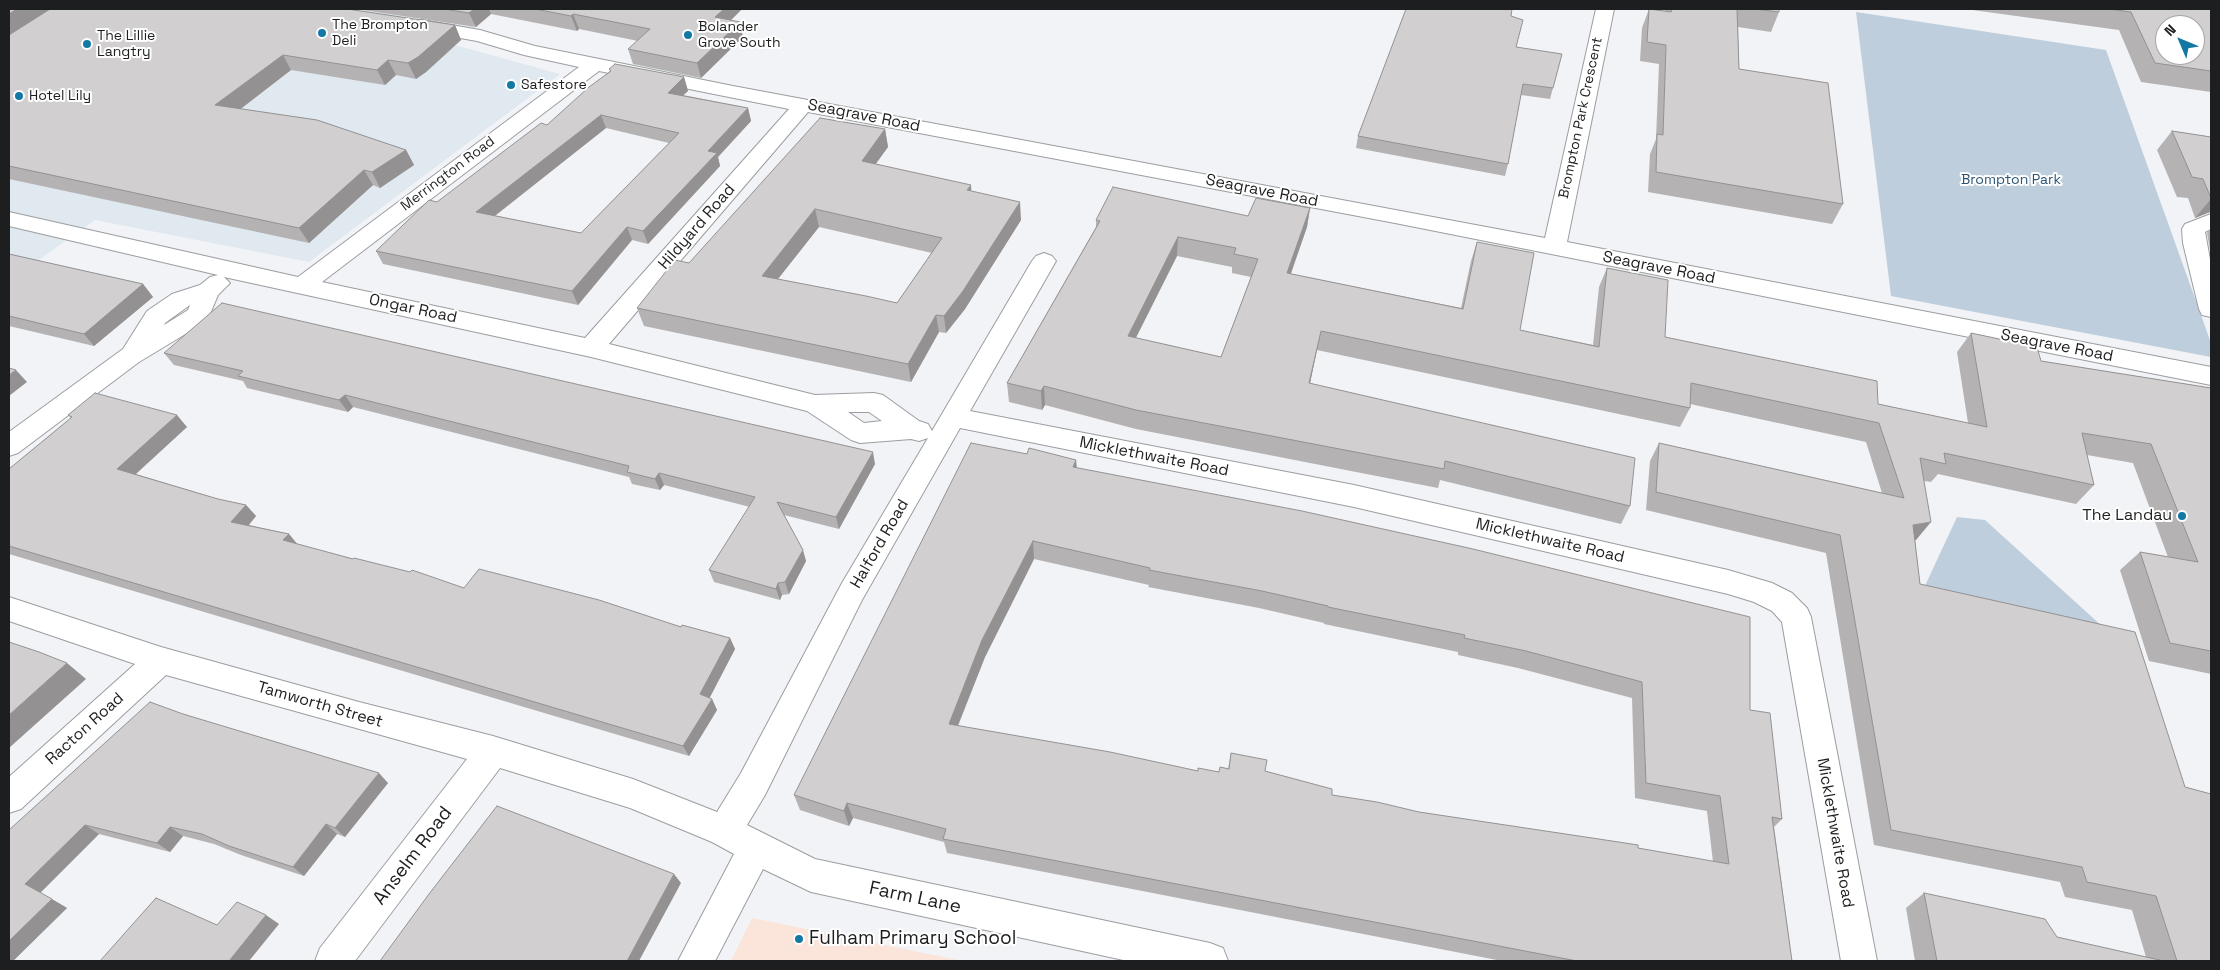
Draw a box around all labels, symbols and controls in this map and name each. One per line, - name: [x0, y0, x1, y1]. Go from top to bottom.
- north arrow: [2155, 15, 2205, 65]
- place label: The Brompton Deli: [332, 17, 428, 49]
- place label: Bolander Grove South: [698, 19, 781, 52]
- text: N: [2160, 20, 2180, 40]
- marker: The Brompton Deli: [316, 27, 328, 39]
- place label: The Lillie Langtry: [97, 28, 155, 60]
- marker: Bolander Grove South: [682, 29, 694, 41]
- street label: Brompton Park Crescent: [1556, 36, 1606, 200]
- marker: The Lillie Langtry: [81, 38, 93, 50]
- place label: Safestore: [521, 77, 587, 93]
- marker: Safestore: [505, 79, 517, 91]
- place label: Hotel Lily: [29, 88, 91, 104]
- marker: Hotel Lily: [13, 90, 25, 102]
- street label: Seagrave Road: [806, 96, 922, 136]
- street label: Merrington Road: [398, 133, 498, 215]
- street label: Seagrave Road: [1204, 171, 1320, 211]
- park label: Brompton Park: [1961, 172, 2061, 188]
- street label: Hildyard Road: [655, 180, 739, 274]
- street label: Seagrave Road: [1601, 248, 1717, 288]
- street label: Ongar Road: [367, 290, 459, 328]
- street label: Seagrave Road: [1999, 326, 2115, 366]
- street label: Micklethwaite Road: [1078, 433, 1230, 481]
- street label: Halford Road: [847, 496, 913, 592]
- place label: The Landau: [2082, 506, 2172, 526]
- marker: The Landau: [2176, 510, 2188, 522]
- street label: Micklethwaite Road: [1474, 515, 1626, 567]
- street label: Tamworth Street: [255, 678, 385, 732]
- street label: Racton Road: [42, 689, 128, 769]
- street label: Micklethwaite Road: [1812, 757, 1858, 909]
- street label: Anselm Road: [369, 802, 457, 910]
- street label: Farm Lane: [867, 877, 963, 919]
- place label: Fulham Primary School: [809, 928, 1016, 950]
- marker: Fulham Primary School: [793, 933, 805, 945]

